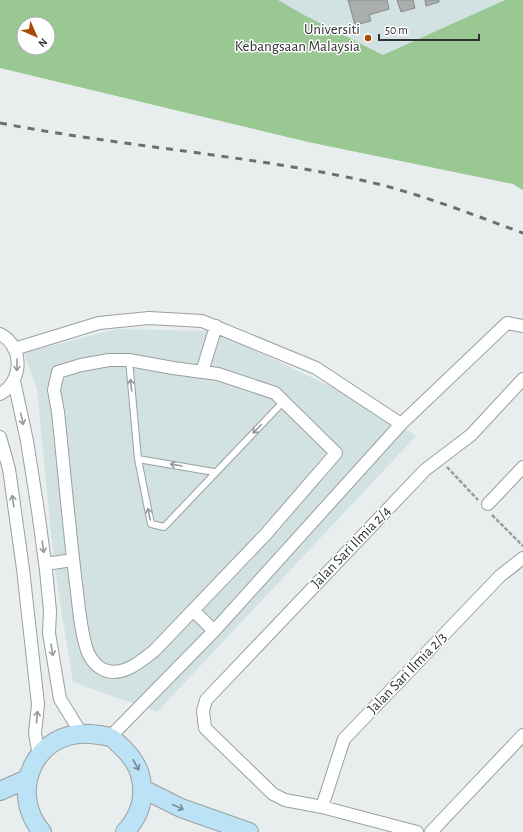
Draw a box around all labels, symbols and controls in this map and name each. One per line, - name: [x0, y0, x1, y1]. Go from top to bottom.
- north arrow: [16, 16, 56, 56]
- scale bar: [379, 16, 479, 42]
- place label: Universiti Kebangsaan Malaysia: [235, 22, 360, 54]
- text: 50 m: [385, 24, 408, 36]
- marker: Universiti Kebangsaan Malaysia: [363, 33, 373, 43]
- text: N: [36, 36, 49, 49]
- one-way arrow: [13, 358, 21, 371]
- one-way arrow: [128, 379, 135, 392]
- one-way arrow: [19, 412, 27, 425]
- one-way arrow: [252, 424, 261, 434]
- one-way arrow: [170, 461, 183, 469]
- one-way arrow: [9, 495, 17, 508]
- street label: Jalan Sari Ilmia 2/4: [308, 503, 394, 591]
- one-way arrow: [145, 507, 153, 520]
- one-way arrow: [39, 541, 47, 554]
- street label: Jalan Sari Ilmia 2/3: [365, 629, 449, 717]
- one-way arrow: [48, 643, 56, 656]
- one-way arrow: [33, 711, 40, 724]
- one-way arrow: [133, 759, 140, 771]
- one-way arrow: [172, 804, 184, 811]

